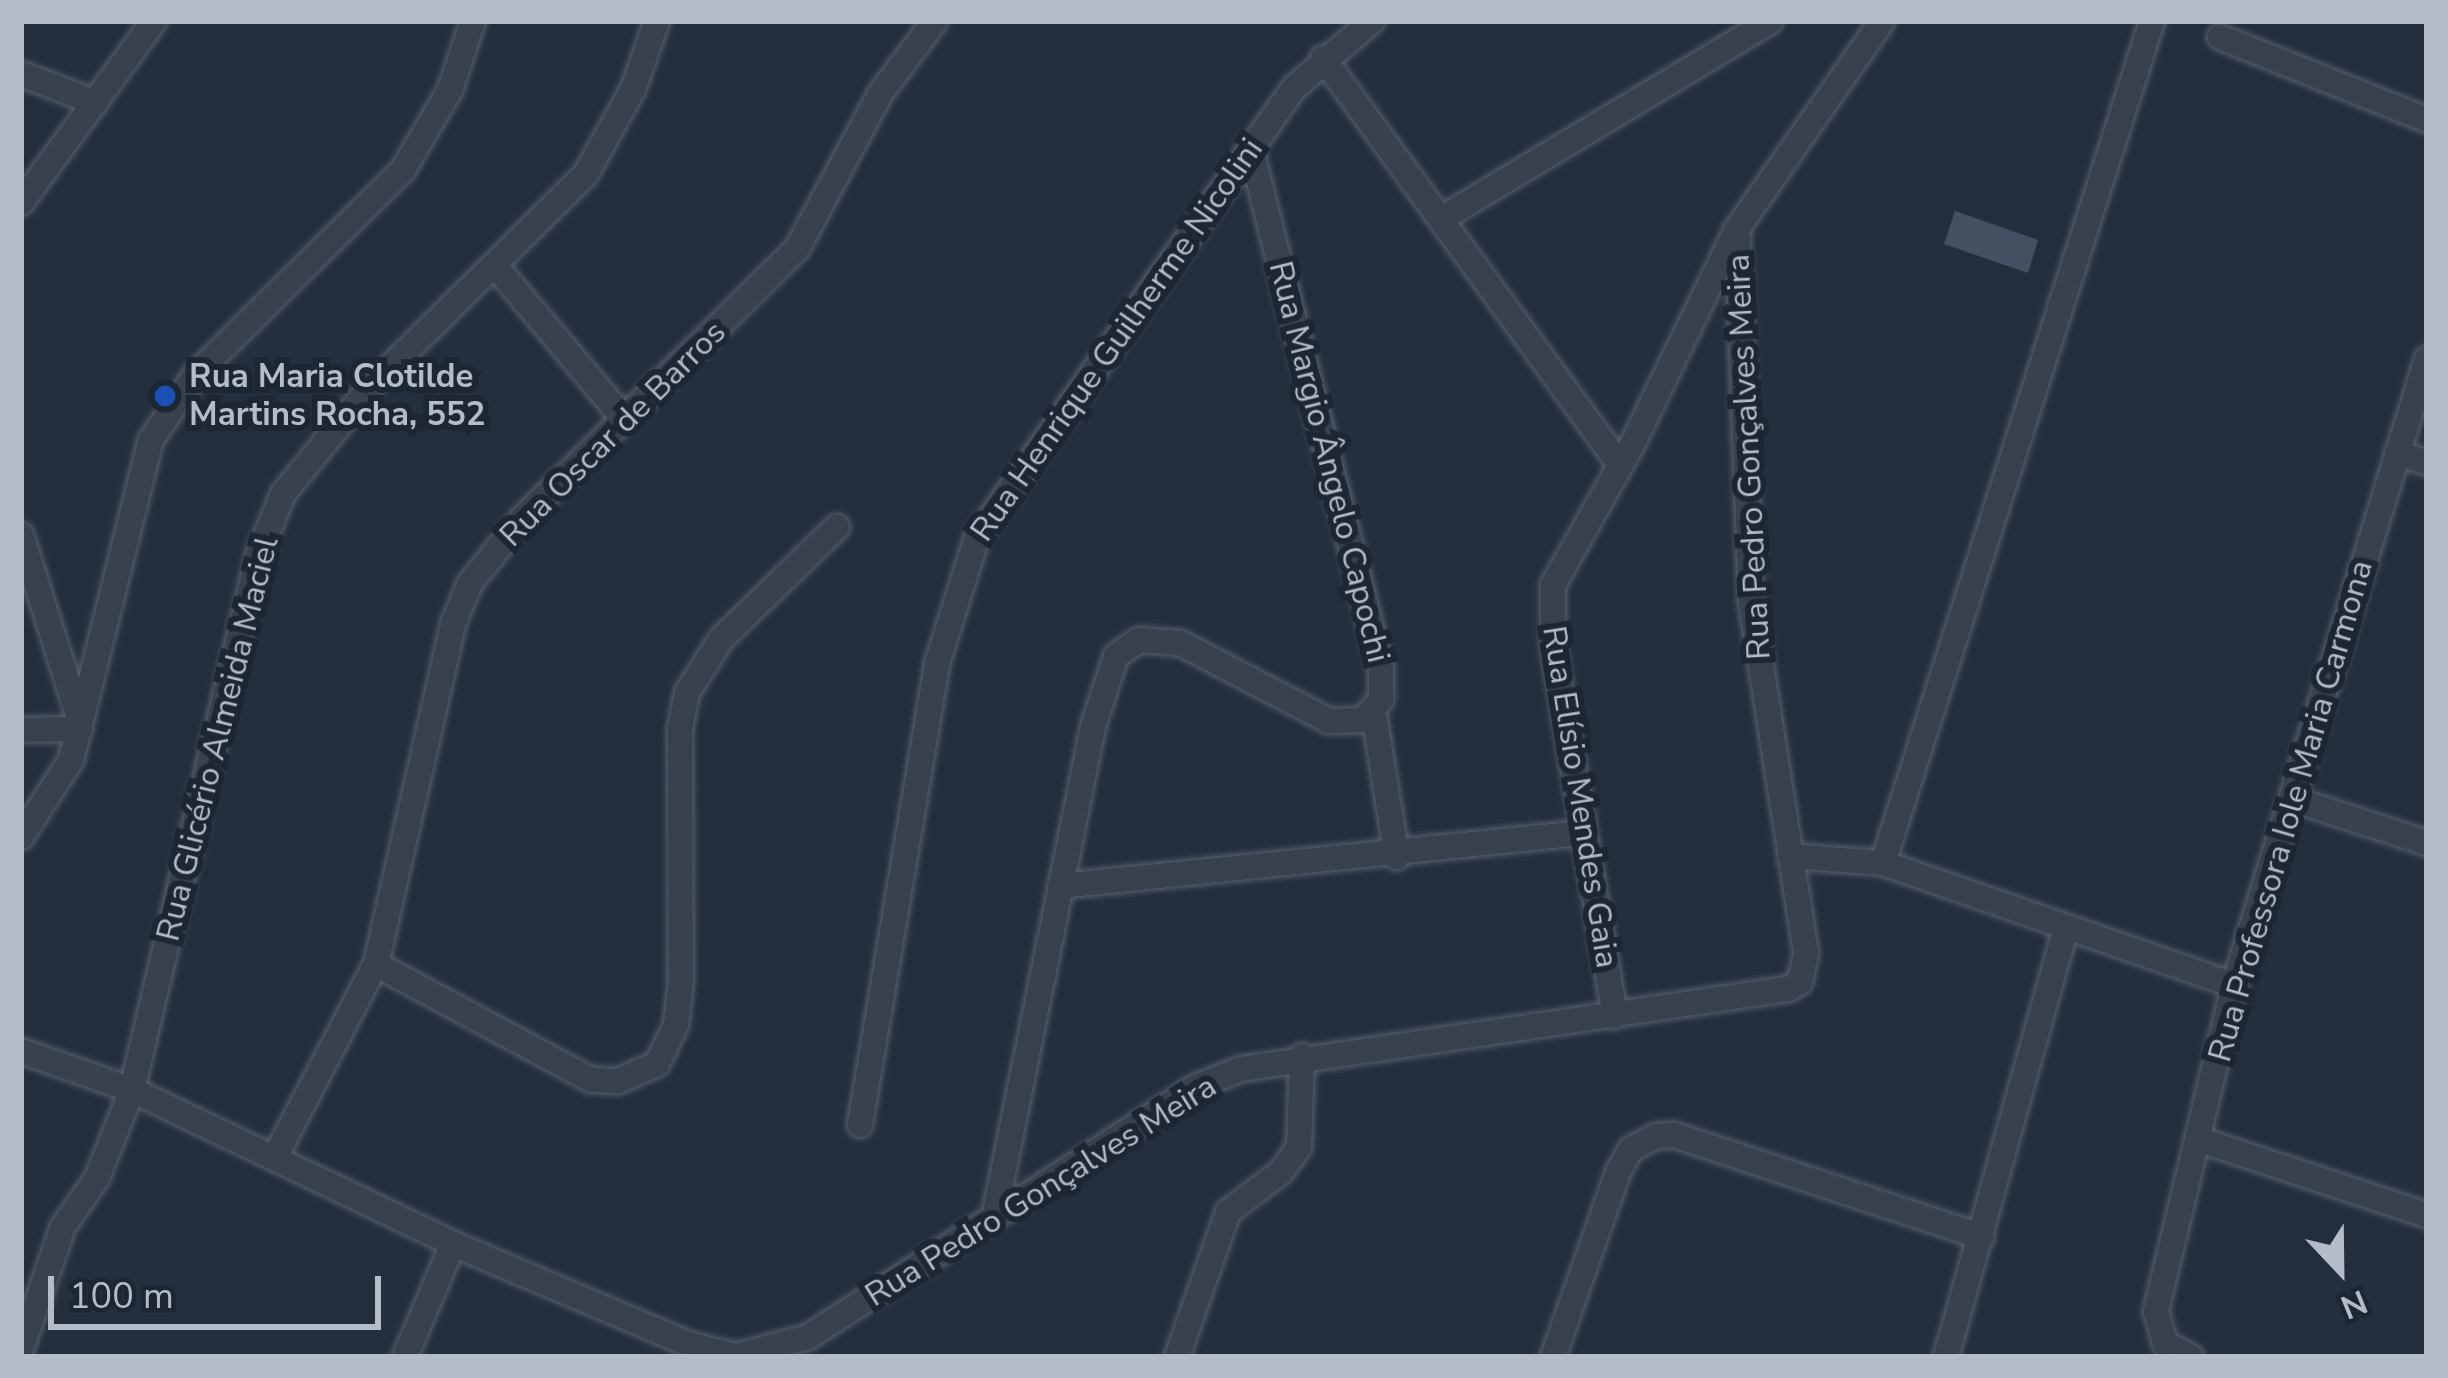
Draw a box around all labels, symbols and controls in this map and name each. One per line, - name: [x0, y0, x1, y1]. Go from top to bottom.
- street label: Rua Henrique Guilherme Nicolini: [962, 131, 1272, 549]
- street label: Rua Pedro Gonçalves Meira: [1719, 253, 1779, 661]
- street label: Rua Margio Ângelo Capochi: [1260, 257, 1398, 667]
- street label: Rua Oscar de Barros: [492, 313, 734, 555]
- place label: Rua Maria Clotilde Martins Rocha, 552: [189, 357, 486, 435]
- marker: Rua Maria Clotilde Martins Rocha, 552: [152, 383, 178, 409]
- street label: Rua Glicério Almeida Maciel: [149, 533, 287, 945]
- street label: Rua Professora Iole Maria Carmona: [2200, 556, 2382, 1066]
- street label: Rua Elísio Mendes Gaia: [1533, 623, 1627, 971]
- street label: Rua Pedro Gonçalves Meira: [858, 1067, 1224, 1315]
- north arrow: [2280, 1210, 2400, 1330]
- scale bar: [54, 1252, 387, 1326]
- text: 100 m: [69, 1272, 174, 1321]
- text: N: [2334, 1278, 2374, 1329]

